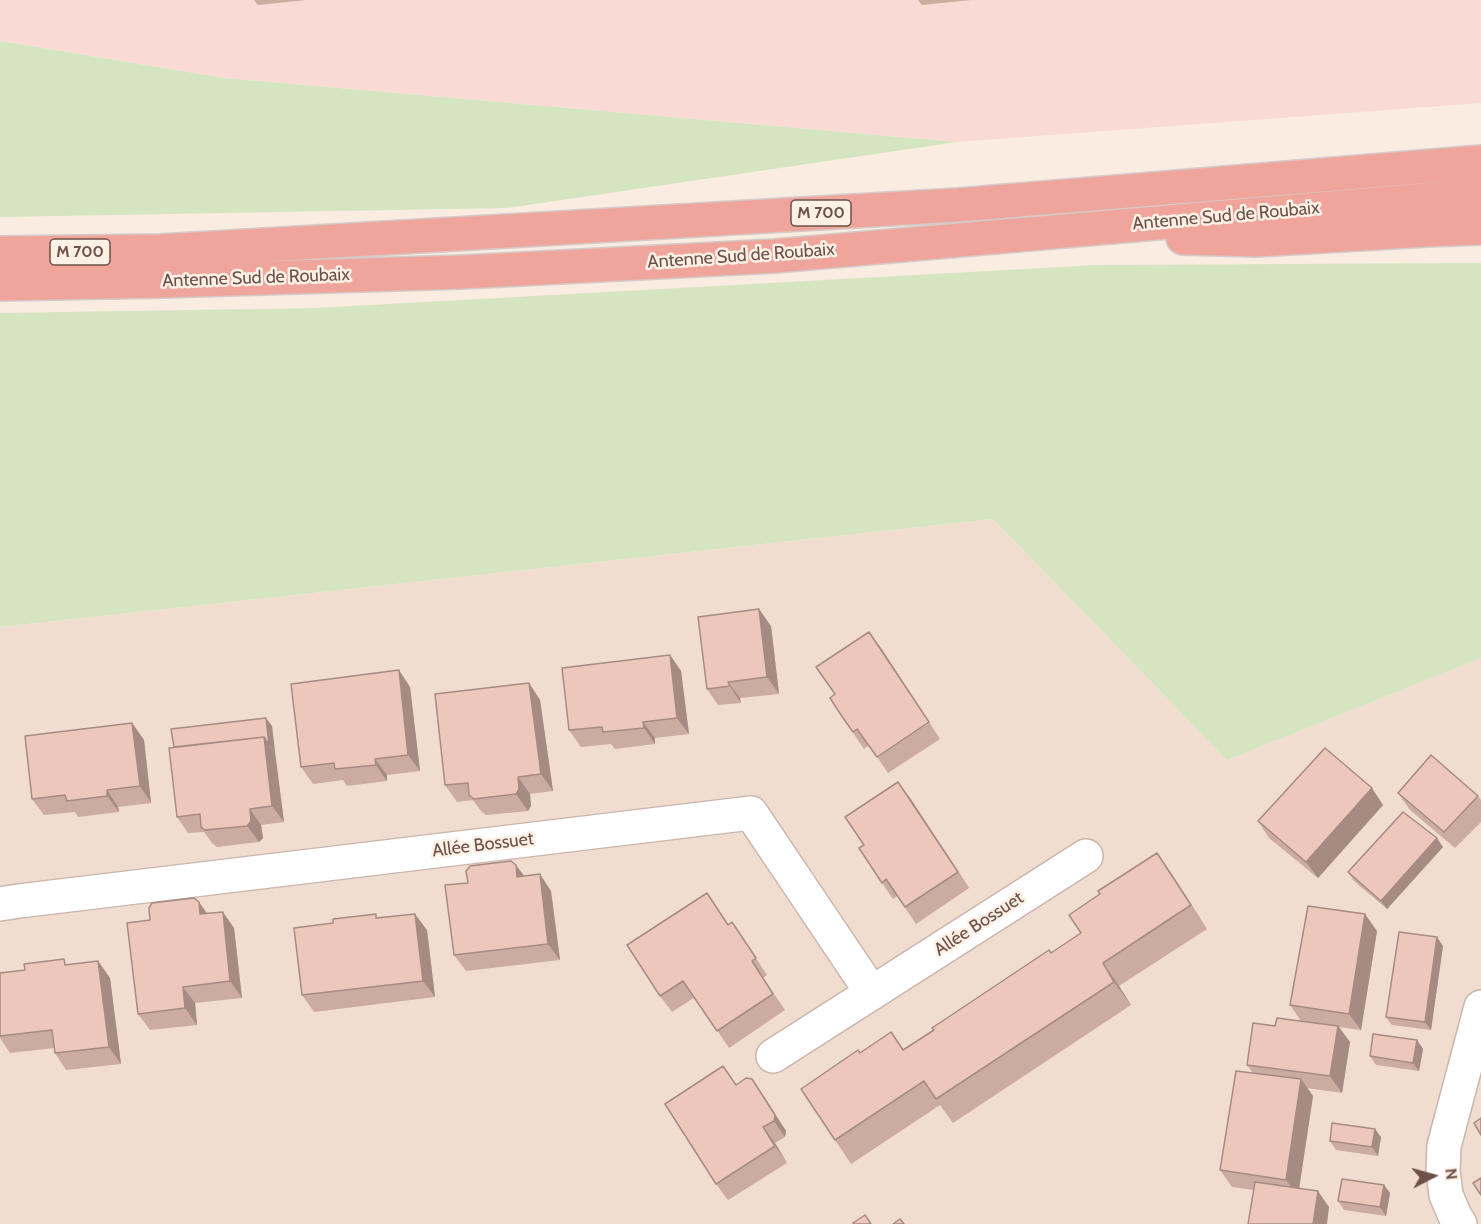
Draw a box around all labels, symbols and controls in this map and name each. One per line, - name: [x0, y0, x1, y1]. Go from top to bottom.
- street label: Antenne Sud de Roubaix: [1132, 197, 1320, 235]
- road number: M 700: [791, 200, 851, 226]
- road number: M 700: [50, 239, 110, 265]
- street label: Antenne Sud de Roubaix: [647, 239, 835, 273]
- street label: Antenne Sud de Roubaix: [162, 264, 350, 292]
- street label: Allée Bossuet: [431, 828, 535, 862]
- street label: Allée Bossuet: [930, 887, 1028, 961]
- north arrow: [1403, 1146, 1463, 1206]
- text: N: [1441, 1167, 1461, 1181]

